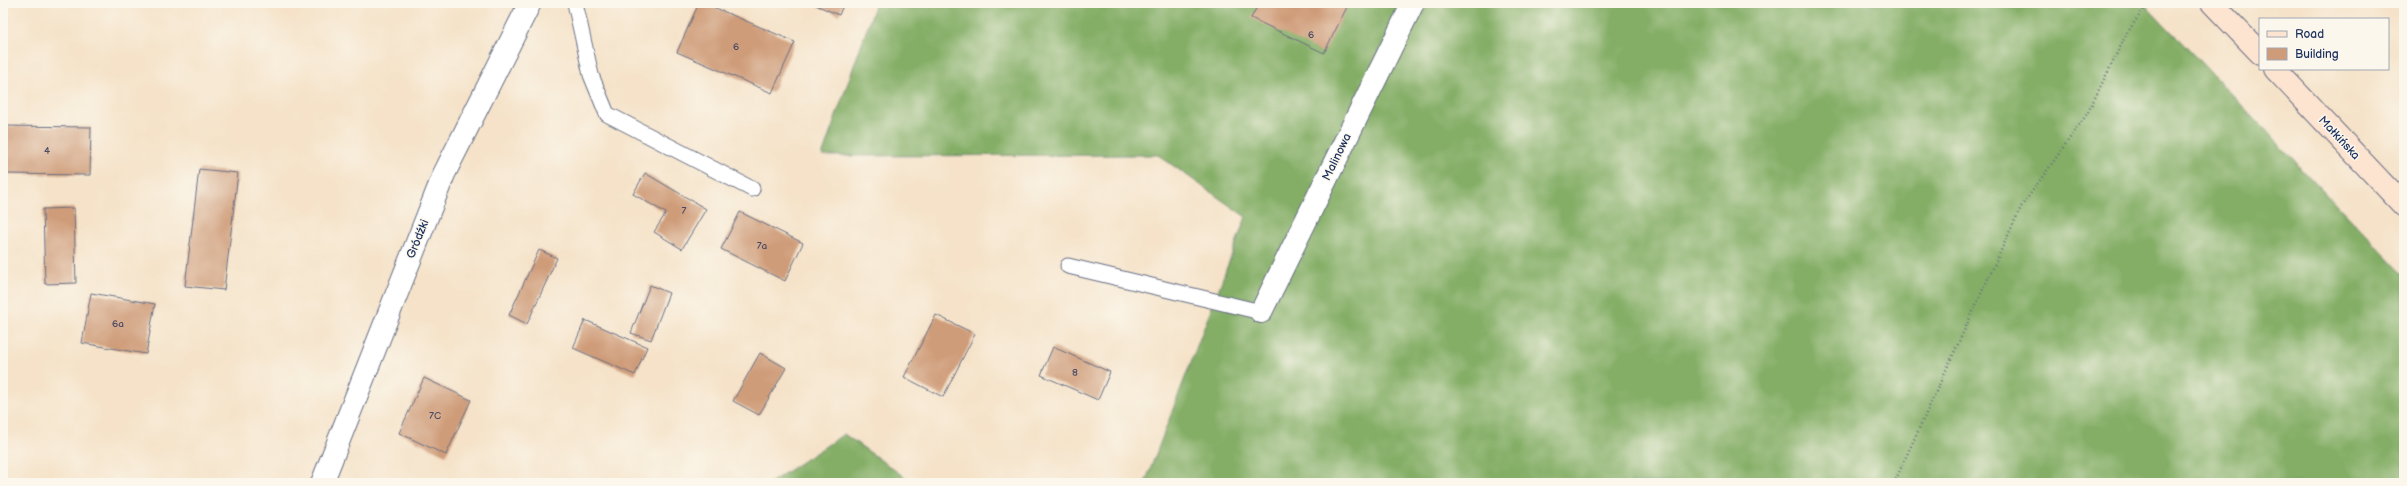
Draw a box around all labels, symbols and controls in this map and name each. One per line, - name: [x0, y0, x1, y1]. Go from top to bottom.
- legend: [2259, 18, 2389, 70]
- text: Road: [2295, 27, 2324, 42]
- house number: 6: [1308, 29, 1314, 41]
- house number: 6: [733, 41, 739, 53]
- text: Building: [2295, 47, 2339, 62]
- street label: Małkińska: [2315, 113, 2363, 163]
- street label: Malinowa: [1319, 131, 1355, 183]
- house number: 4: [44, 145, 50, 157]
- house number: 7: [682, 205, 687, 217]
- street label: Gródźki: [403, 217, 433, 261]
- house number: 7a: [757, 240, 768, 252]
- house number: 6a: [112, 318, 124, 330]
- house number: 8: [1072, 367, 1078, 379]
- house number: 7C: [429, 410, 441, 422]

